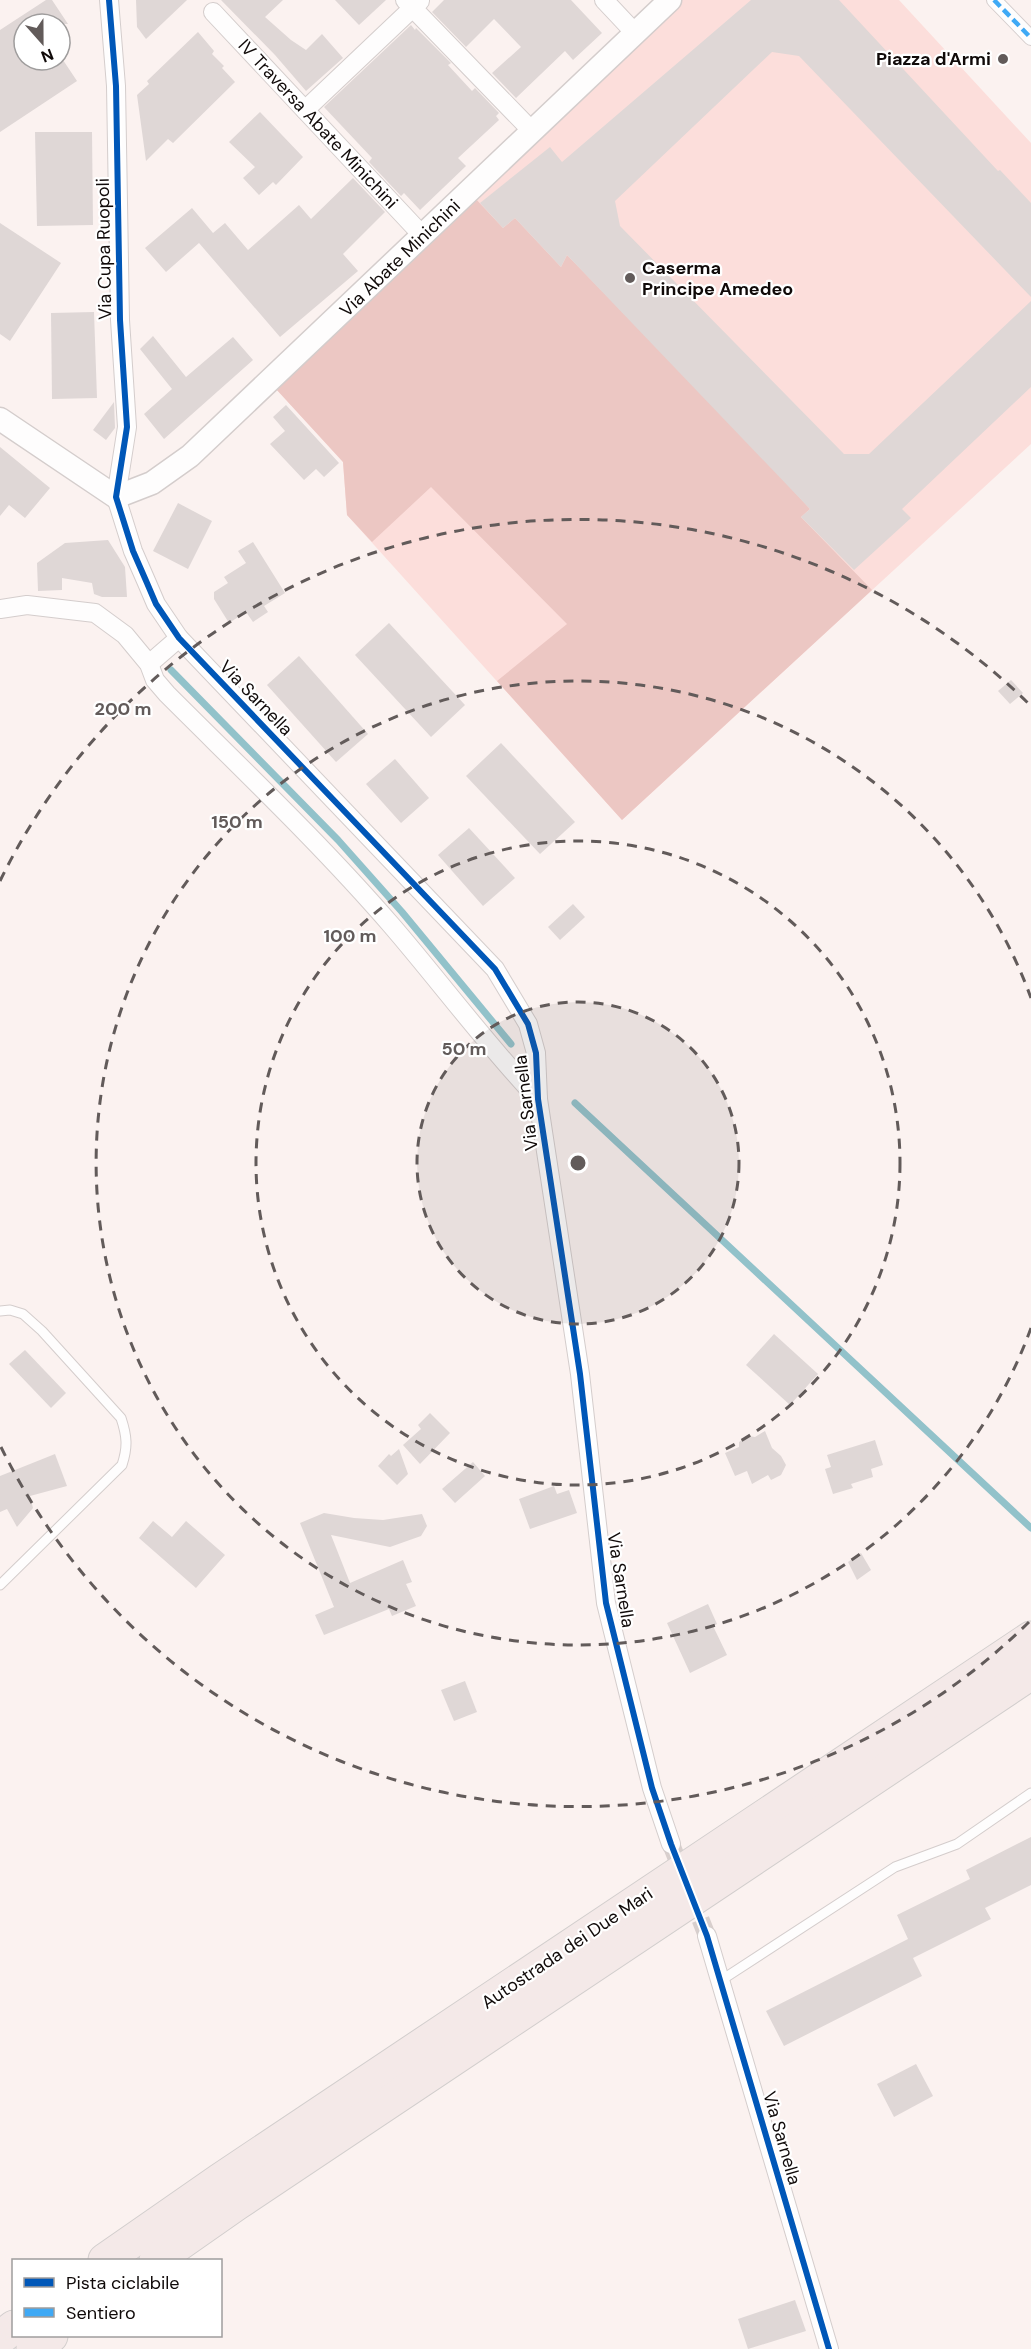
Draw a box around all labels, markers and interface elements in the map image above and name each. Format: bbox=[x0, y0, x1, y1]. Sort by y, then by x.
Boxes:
north arrow bbox=[12, 12, 72, 72]
street label: IV Traversa Abate Minichini bbox=[233, 34, 403, 214]
text: N bbox=[38, 44, 56, 67]
place label: Piazza d'Armi bbox=[876, 47, 991, 71]
marker: Piazza d'Armi bbox=[996, 52, 1010, 66]
street label: Via Cupa Ruopoli bbox=[91, 178, 117, 320]
street label: Via Abate Minichini bbox=[334, 194, 466, 322]
place label: Caserma Principe Amedeo bbox=[642, 256, 793, 301]
marker: Caserma Principe Amedeo bbox=[623, 271, 637, 285]
street label: Via Sarnella bbox=[214, 655, 298, 741]
text: 200 m bbox=[95, 697, 151, 721]
text: 150 m bbox=[211, 810, 263, 834]
text: 100 m bbox=[323, 924, 377, 948]
text: 50 m bbox=[441, 1037, 487, 1061]
street label: Via Sarnella bbox=[508, 1054, 544, 1152]
centre of rings bbox=[568, 1153, 588, 1173]
street label: Via Sarnella bbox=[602, 1531, 640, 1629]
street label: Autostrada dei Due Mari bbox=[477, 1882, 657, 2014]
street label: Via Sarnella bbox=[757, 2088, 807, 2188]
legend bbox=[12, 2259, 222, 2337]
text: Pista ciclabile bbox=[66, 2271, 180, 2295]
text: Sentiero bbox=[66, 2301, 136, 2325]

